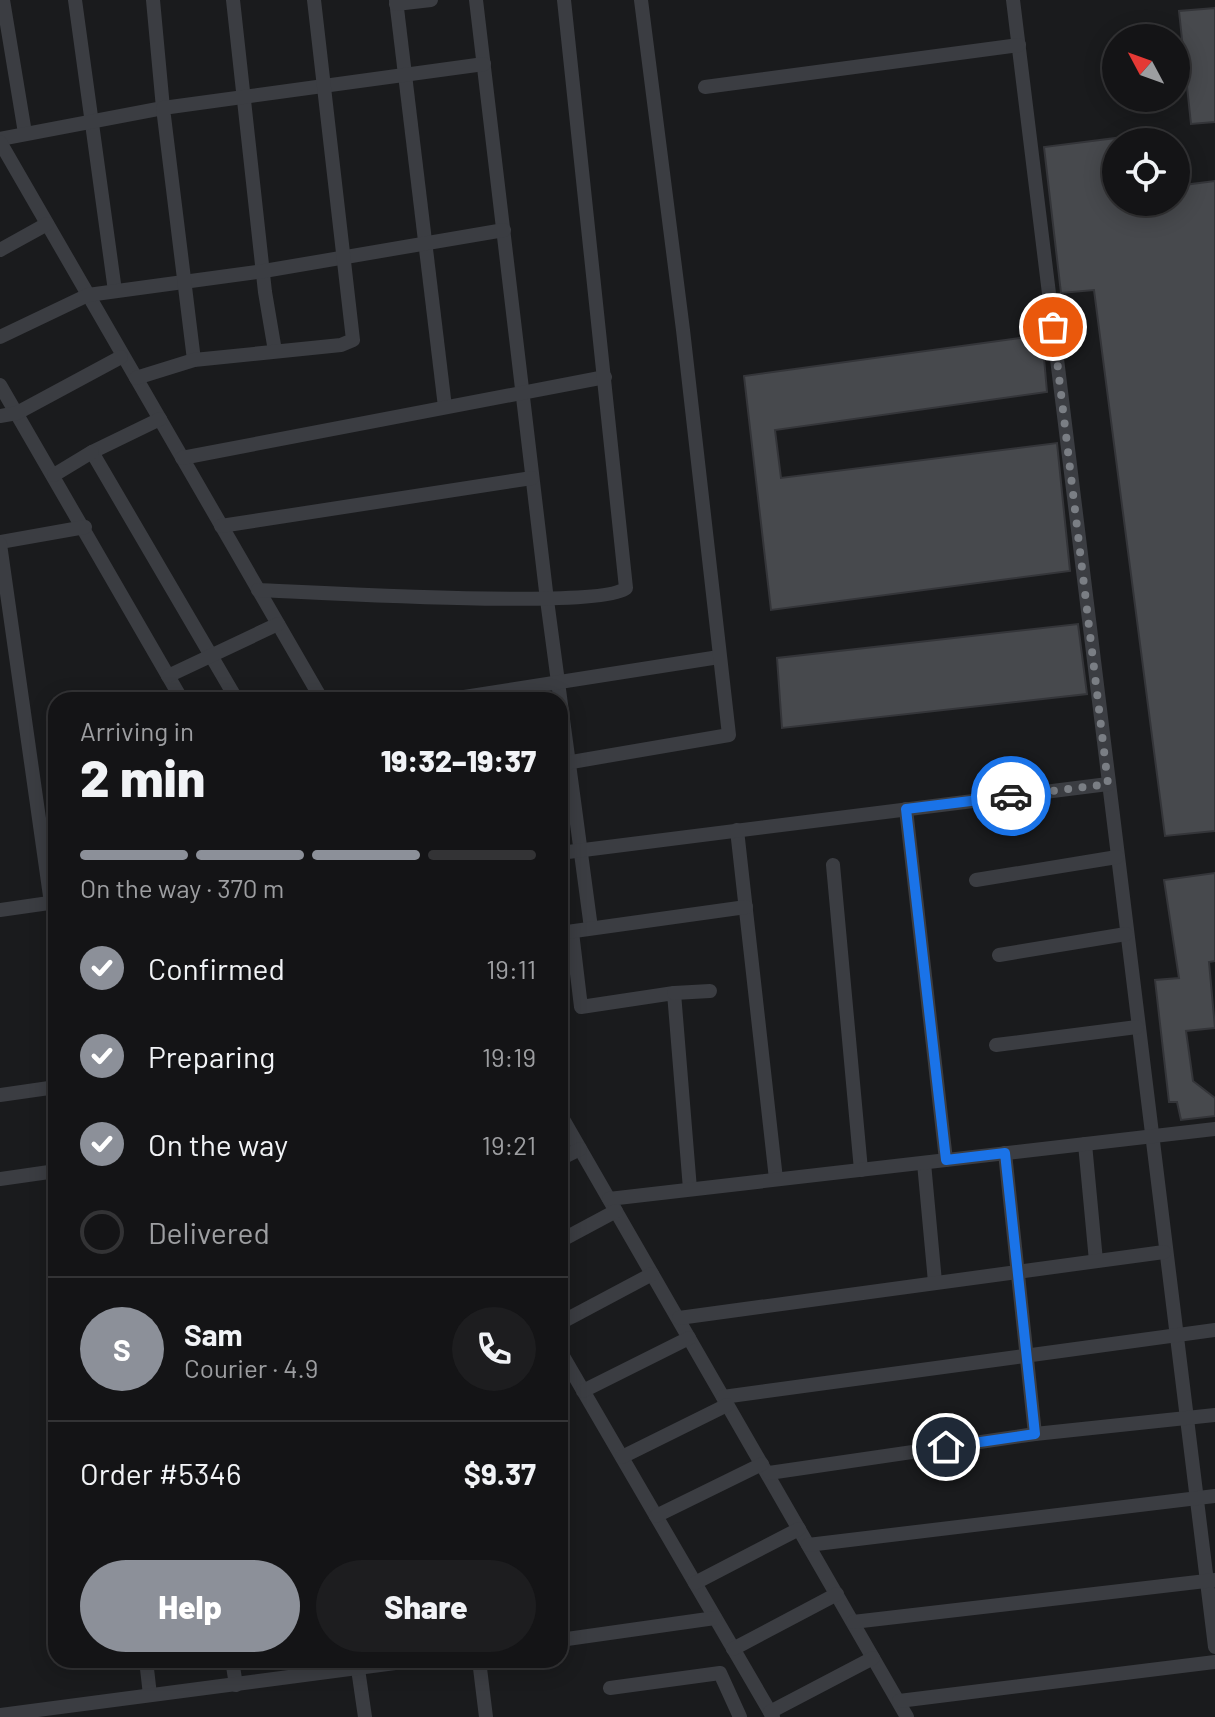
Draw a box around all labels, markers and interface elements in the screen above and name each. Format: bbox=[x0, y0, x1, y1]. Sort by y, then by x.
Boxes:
north arrow bbox=[1102, 24, 1190, 112]
map controls bbox=[1102, 24, 1190, 216]
button: locate bbox=[1102, 128, 1190, 216]
pin bbox=[1019, 293, 1087, 361]
icon: bag bbox=[1031, 305, 1075, 349]
text: Arriving in bbox=[80, 715, 194, 746]
text: 19:32–19:37 bbox=[381, 742, 536, 778]
text: 2 min bbox=[80, 745, 205, 807]
courier bbox=[971, 756, 1051, 836]
icon: car bbox=[989, 774, 1033, 818]
text: On the way · 370 m bbox=[80, 872, 284, 903]
icon: check bbox=[80, 946, 124, 990]
text: Confirmed bbox=[148, 950, 285, 986]
text: 19:11 bbox=[486, 953, 536, 984]
icon: check bbox=[80, 1034, 124, 1078]
text: Preparing bbox=[148, 1038, 275, 1074]
text: 19:19 bbox=[482, 1041, 536, 1072]
icon: check bbox=[80, 1122, 124, 1166]
text: On the way bbox=[148, 1126, 288, 1162]
text: 19:21 bbox=[482, 1129, 536, 1160]
text: Delivered bbox=[148, 1214, 270, 1250]
button: phone bbox=[452, 1307, 536, 1391]
text: Sam bbox=[184, 1316, 243, 1352]
text: S bbox=[113, 1331, 131, 1367]
text: Courier · 4.9 bbox=[184, 1352, 318, 1383]
pin bbox=[912, 1413, 980, 1481]
icon: home bbox=[924, 1425, 968, 1469]
text: Order #5346 bbox=[80, 1455, 241, 1491]
text: $9.37 bbox=[464, 1455, 536, 1491]
button: Help bbox=[80, 1560, 300, 1652]
button: Share bbox=[316, 1560, 536, 1652]

